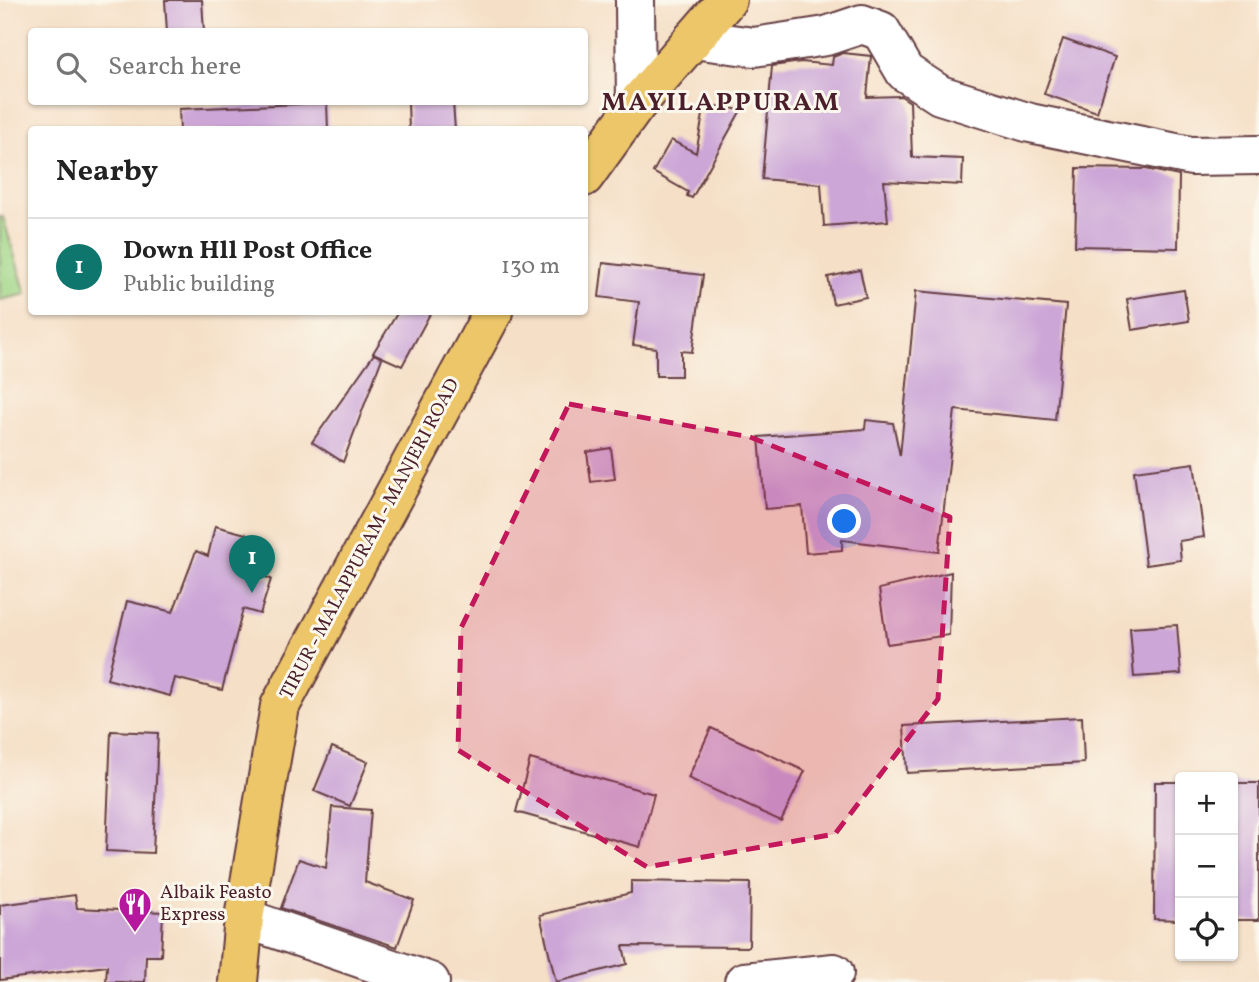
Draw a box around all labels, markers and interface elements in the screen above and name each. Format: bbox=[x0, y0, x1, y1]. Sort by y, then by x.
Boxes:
search box bbox=[28, 28, 588, 105]
icon: search bbox=[52, 48, 90, 86]
text: Search here bbox=[108, 49, 241, 85]
district label: MAYILAPPURAM bbox=[601, 85, 841, 121]
text: Nearby bbox=[56, 151, 158, 193]
text: Down Hll Post Office bbox=[123, 233, 372, 269]
text: 1 bbox=[74, 251, 84, 283]
text: 130 m bbox=[501, 251, 560, 283]
text: Public building bbox=[123, 269, 275, 301]
street label: TIRUR - MALAPPURAM - MANJERI ROAD bbox=[274, 374, 466, 704]
your location bbox=[827, 504, 861, 538]
pin: 1 bbox=[229, 535, 275, 593]
map controls bbox=[1175, 772, 1238, 961]
button: + bbox=[1175, 772, 1238, 835]
button: − bbox=[1175, 835, 1238, 898]
place label: Albaik Feasto Express bbox=[160, 880, 272, 928]
restaurant icon: Albaik Feasto Express bbox=[116, 885, 154, 934]
button: locate bbox=[1175, 898, 1238, 961]

